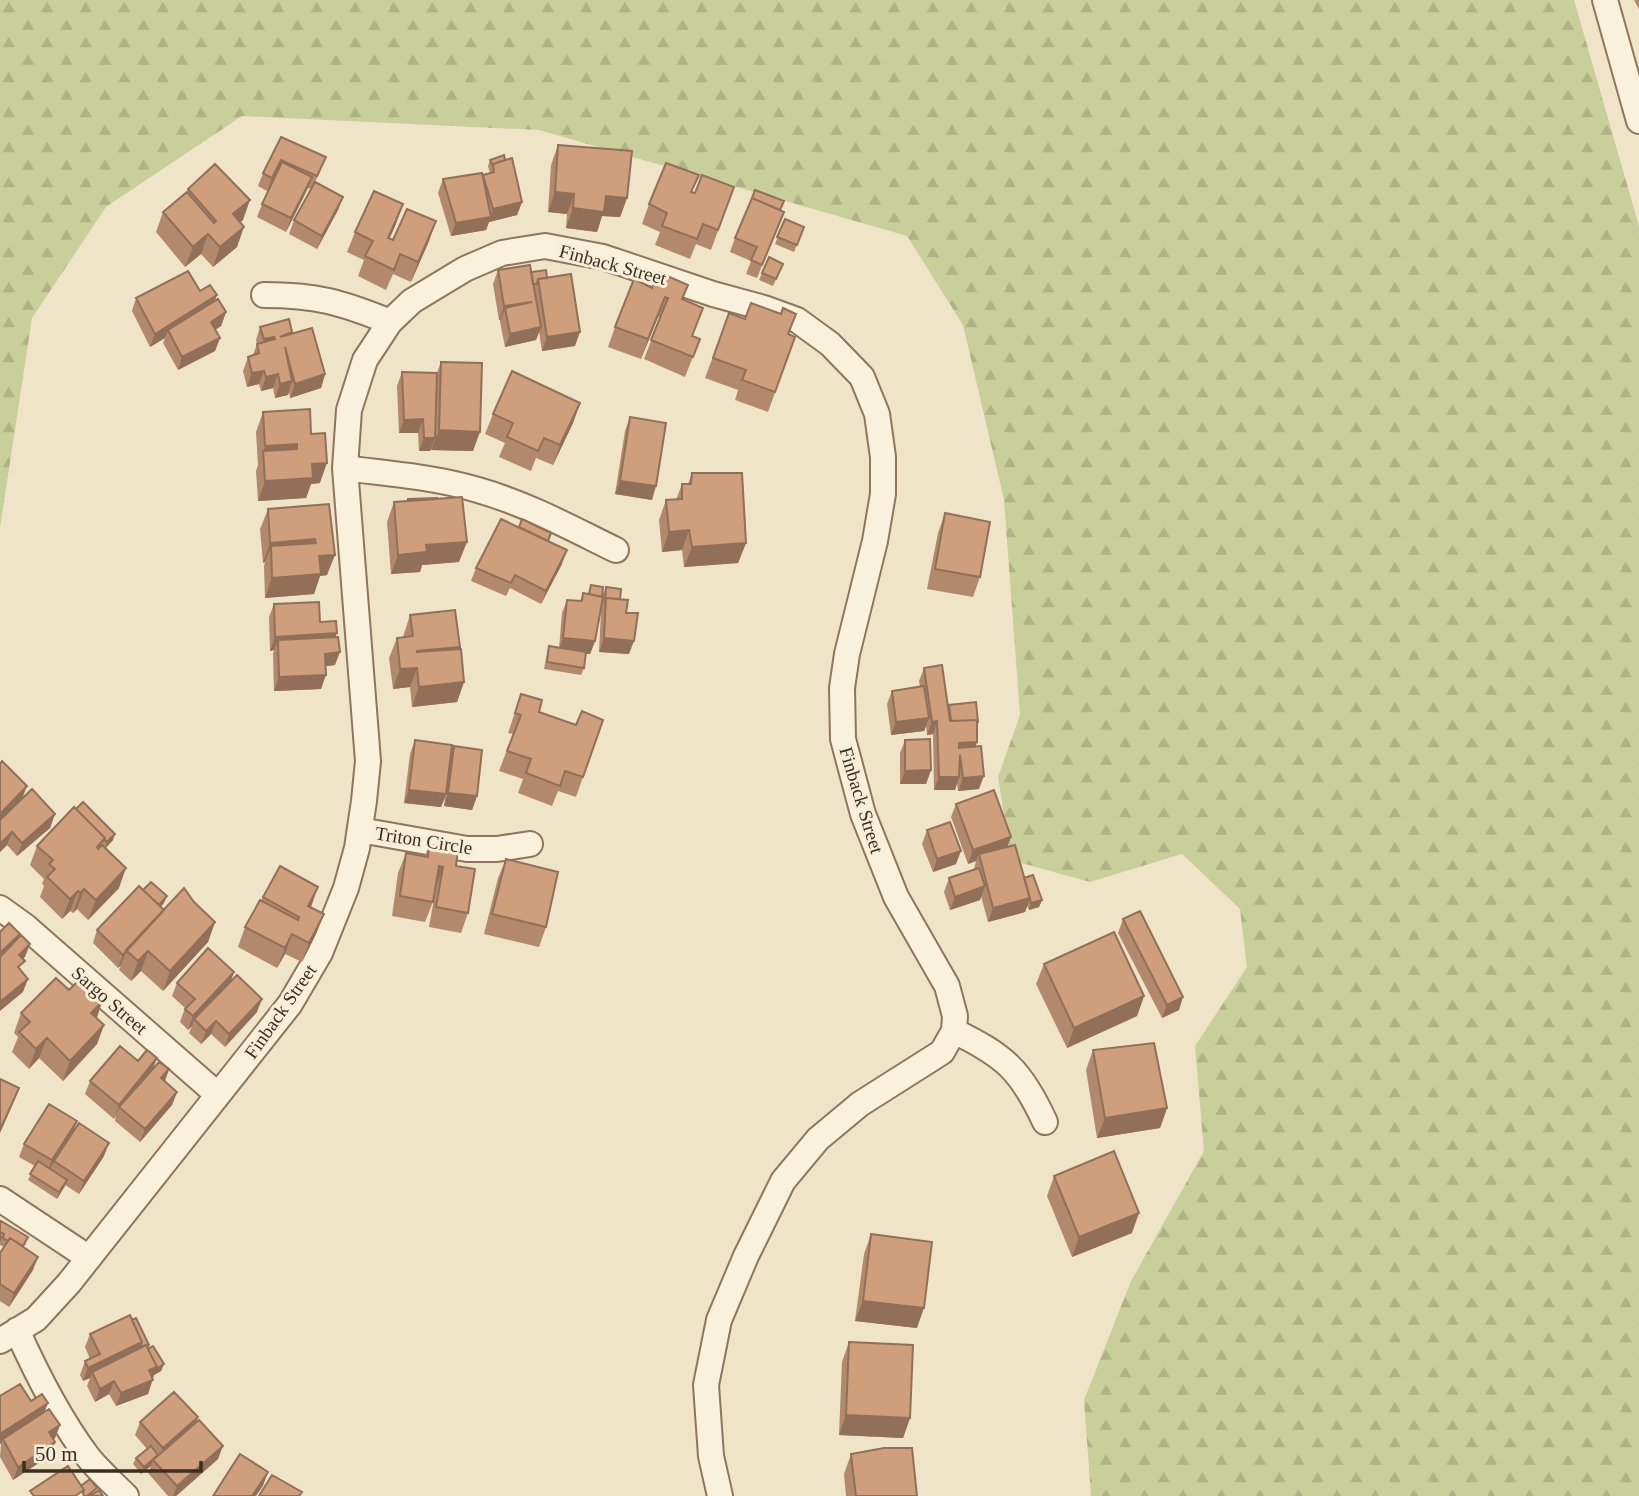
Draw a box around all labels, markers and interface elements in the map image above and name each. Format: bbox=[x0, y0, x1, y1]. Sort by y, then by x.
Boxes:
street label: Finback Street bbox=[557, 240, 670, 289]
street label: Finback Street bbox=[835, 744, 888, 857]
street label: Triton Circle bbox=[374, 822, 474, 859]
street label: Finback Street bbox=[240, 960, 321, 1062]
street label: Sargo Street bbox=[68, 962, 152, 1039]
scale bar bbox=[24, 1430, 201, 1474]
text: 50 m bbox=[35, 1442, 78, 1466]

